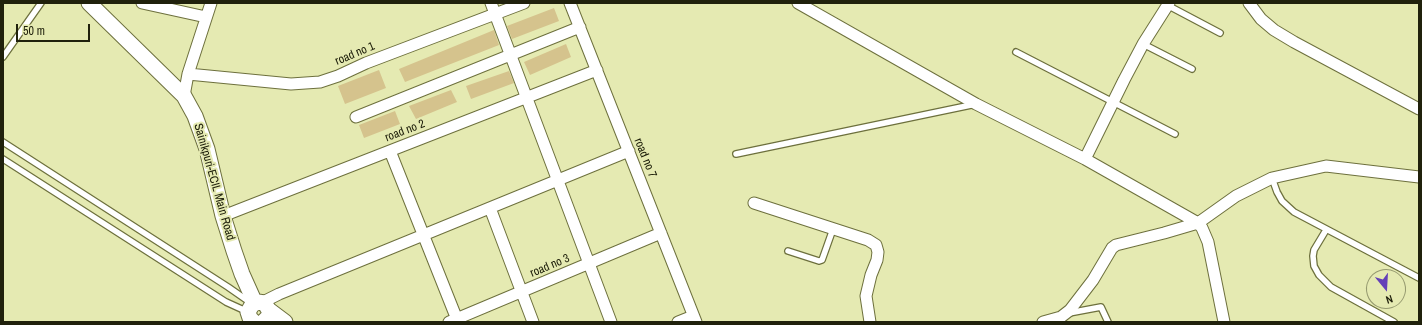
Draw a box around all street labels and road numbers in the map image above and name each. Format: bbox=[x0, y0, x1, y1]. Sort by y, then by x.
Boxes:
street label: road no 1 bbox=[333, 39, 377, 69]
street label: road no 2 bbox=[383, 117, 427, 145]
street label: Sainikpuri-ECIL Main Road bbox=[190, 122, 238, 242]
street label: road no 7 bbox=[631, 136, 659, 180]
street label: road no 3 bbox=[528, 251, 572, 281]

